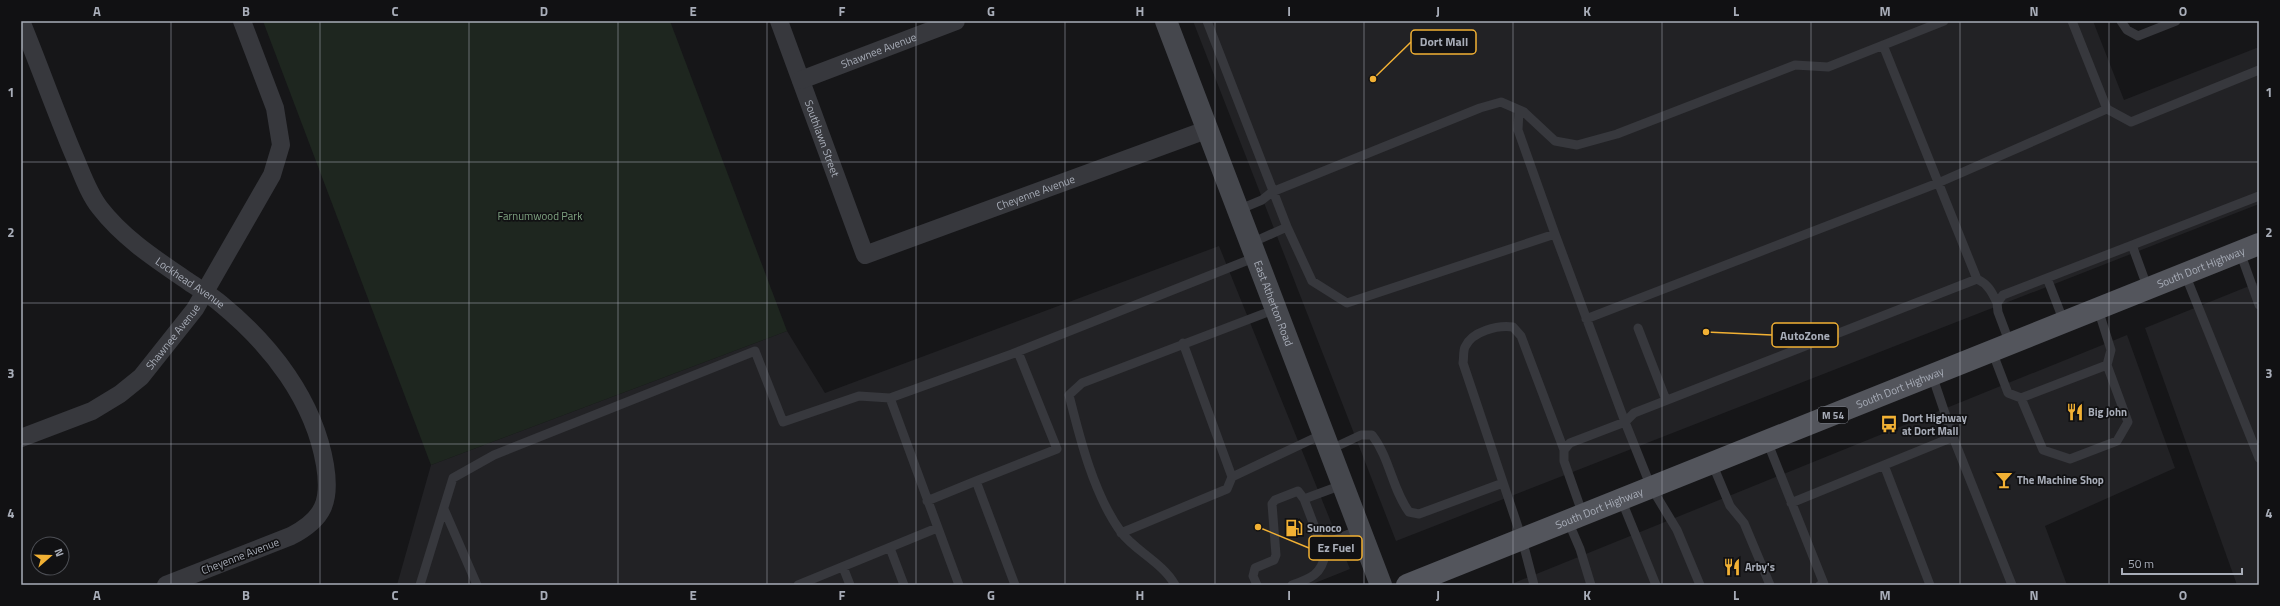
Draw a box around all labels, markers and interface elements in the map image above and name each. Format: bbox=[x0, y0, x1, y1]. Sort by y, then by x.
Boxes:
text: A bbox=[93, 1, 101, 21]
text: B bbox=[242, 1, 250, 21]
text: C bbox=[391, 1, 399, 21]
text: D bbox=[540, 1, 548, 21]
text: E bbox=[689, 1, 697, 21]
text: F bbox=[839, 1, 846, 21]
text: G bbox=[987, 1, 995, 21]
text: H bbox=[1136, 1, 1144, 21]
text: I bbox=[1287, 1, 1291, 21]
text: J bbox=[1436, 1, 1440, 21]
text: K bbox=[1583, 1, 1591, 21]
text: L bbox=[1733, 1, 1739, 21]
text: M bbox=[1879, 1, 1891, 21]
text: N bbox=[2029, 1, 2039, 21]
text: O bbox=[2179, 1, 2187, 21]
street label: Shawnee Avenue bbox=[838, 29, 919, 72]
callout: Dort Mall bbox=[1411, 30, 1476, 54]
text: Dort Mall bbox=[1420, 32, 1468, 51]
text: 1 bbox=[7, 82, 15, 102]
text: 1 bbox=[2265, 82, 2273, 102]
street label: Southlawn Street bbox=[801, 98, 844, 179]
street label: Cheyenne Avenue bbox=[994, 171, 1077, 214]
park label: Farnumwood Park bbox=[498, 208, 583, 224]
text: 2 bbox=[7, 222, 15, 242]
text: 2 bbox=[2265, 222, 2273, 242]
street label: South Dort Highway bbox=[2154, 242, 2248, 292]
street label: Lockhead Avenue bbox=[152, 253, 229, 312]
street label: East Atherton Road bbox=[1250, 258, 1297, 348]
street label: Shawnee Avenue bbox=[142, 301, 204, 373]
callout: AutoZone bbox=[1772, 323, 1838, 347]
text: AutoZone bbox=[1780, 326, 1830, 345]
text: 3 bbox=[7, 363, 15, 383]
street label: South Dort Highway bbox=[1854, 363, 1947, 412]
text: 3 bbox=[2265, 363, 2273, 383]
restaurant icon: Big John bbox=[2065, 402, 2085, 422]
place label: Big John bbox=[2088, 404, 2127, 420]
road number: M 54 bbox=[1818, 407, 1848, 423]
place label: Dort Highway at Dort Mall bbox=[1902, 410, 1968, 439]
bus stop icon: Dort Highway at Dort Mall bbox=[1879, 414, 1899, 434]
bar icon: The Machine Shop bbox=[1994, 470, 2014, 490]
place label: The Machine Shop bbox=[2017, 472, 2104, 488]
street label: South Dort Highway bbox=[1553, 483, 1646, 533]
text: 4 bbox=[7, 503, 15, 523]
text: 4 bbox=[2265, 503, 2273, 523]
fuel station icon: Sunoco bbox=[1284, 518, 1304, 538]
place label: Sunoco bbox=[1307, 520, 1342, 536]
street label: Cheyenne Avenue bbox=[199, 534, 282, 578]
north arrow bbox=[30, 536, 70, 576]
callout: Ez Fuel bbox=[1309, 536, 1362, 560]
text: Ez Fuel bbox=[1318, 538, 1354, 557]
text: N bbox=[51, 546, 68, 559]
scale bar bbox=[2122, 550, 2242, 576]
text: 50 m bbox=[2128, 554, 2154, 573]
restaurant icon: Arby's bbox=[1722, 557, 1742, 577]
place label: Arby's bbox=[1745, 559, 1775, 575]
text: A bbox=[93, 585, 101, 605]
text: B bbox=[242, 585, 250, 605]
text: C bbox=[391, 585, 399, 605]
text: D bbox=[540, 585, 548, 605]
text: E bbox=[689, 585, 697, 605]
text: F bbox=[839, 585, 846, 605]
text: G bbox=[987, 585, 995, 605]
text: H bbox=[1136, 585, 1144, 605]
text: I bbox=[1287, 585, 1291, 605]
text: J bbox=[1436, 585, 1440, 605]
text: K bbox=[1583, 585, 1591, 605]
text: L bbox=[1733, 585, 1739, 605]
text: M bbox=[1879, 585, 1891, 605]
text: N bbox=[2029, 585, 2039, 605]
text: O bbox=[2179, 585, 2187, 605]

